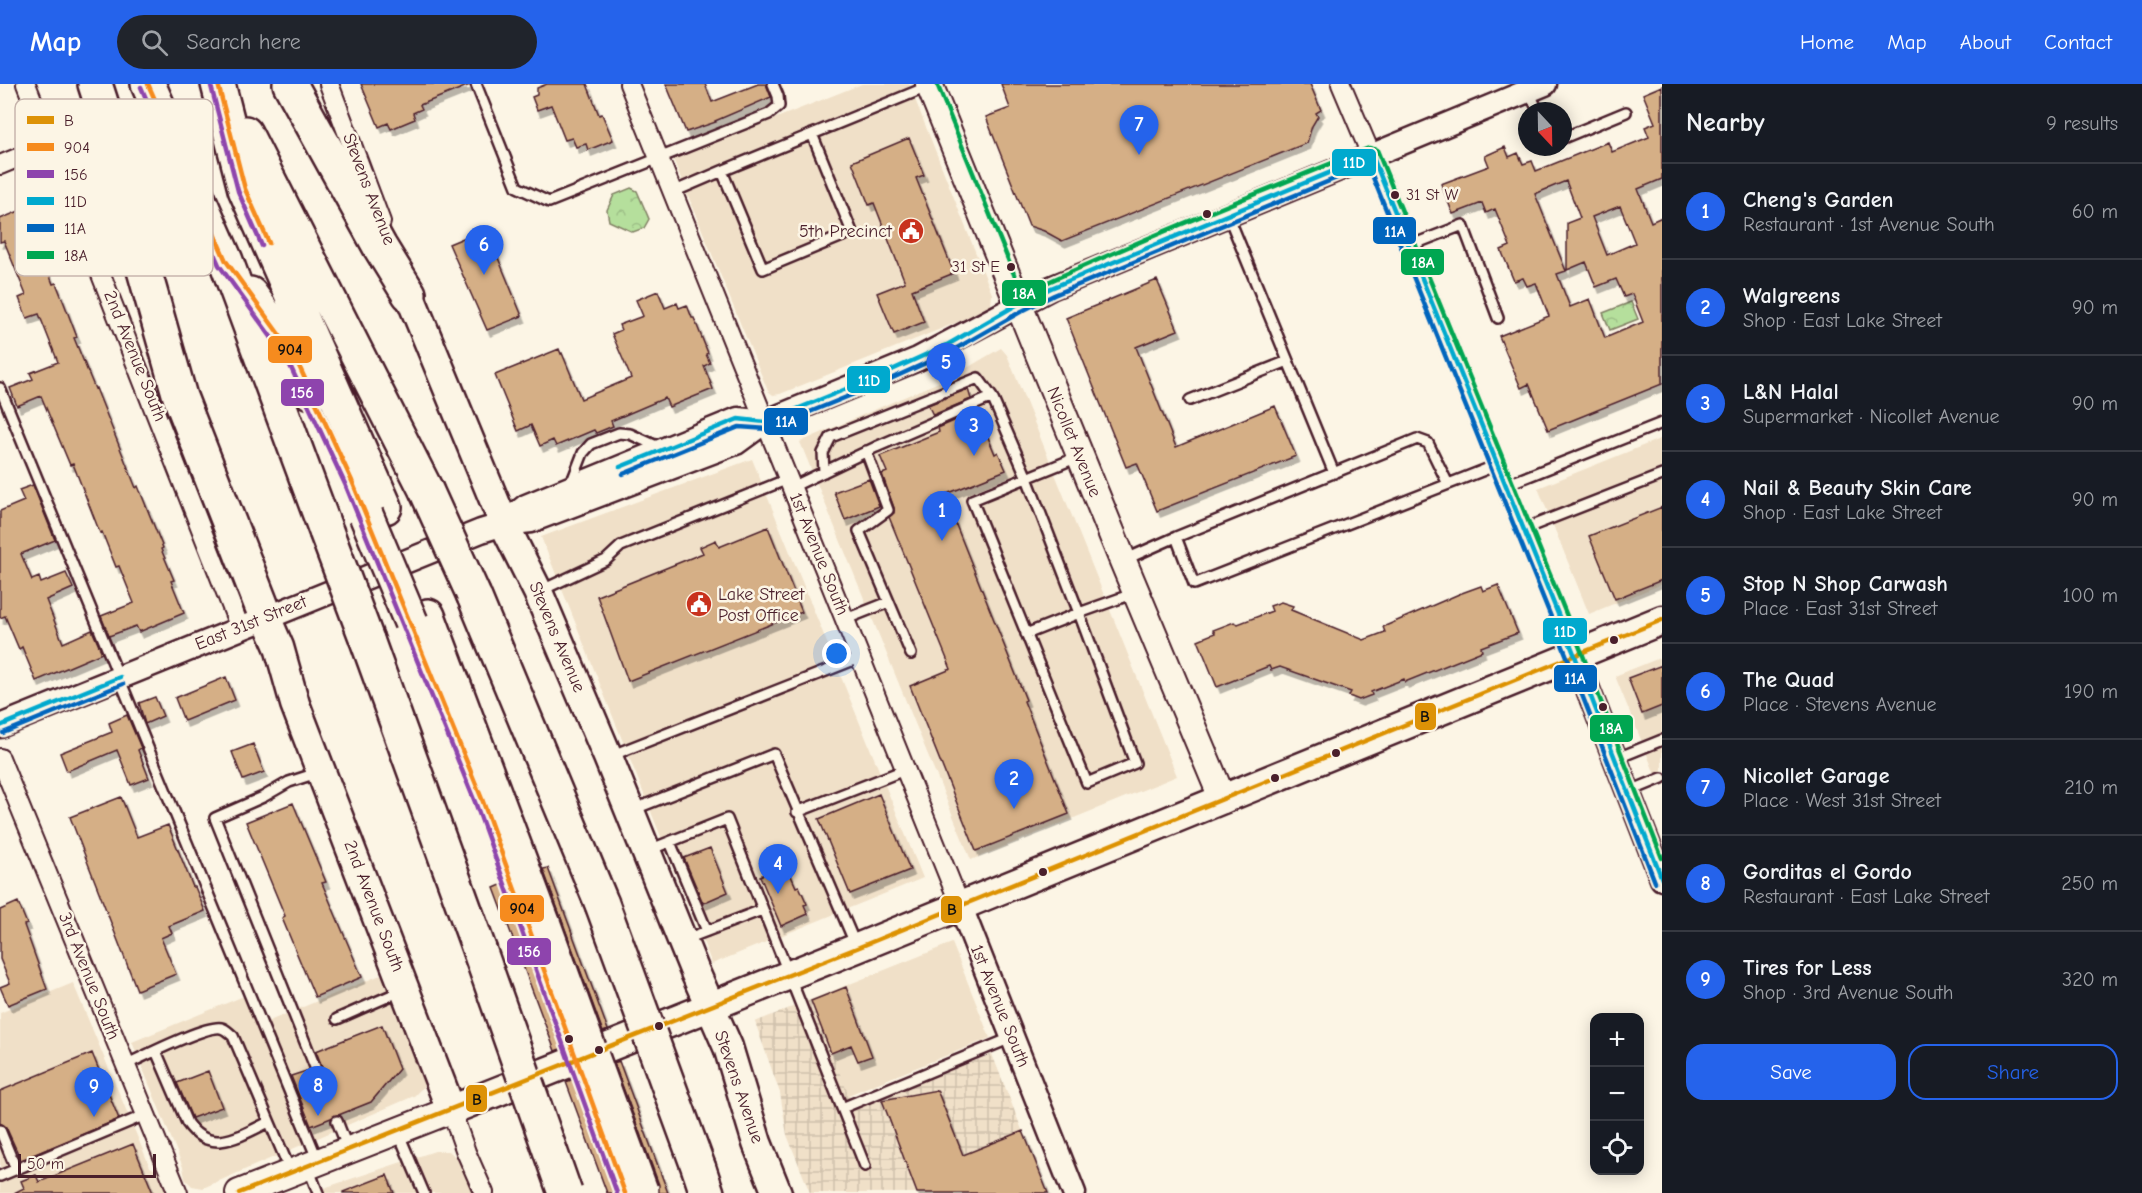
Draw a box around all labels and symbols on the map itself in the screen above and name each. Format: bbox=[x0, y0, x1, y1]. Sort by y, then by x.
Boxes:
legend bbox=[15, 99, 213, 276]
north arrow bbox=[1518, 102, 1572, 156]
pin: 7 bbox=[1120, 106, 1158, 155]
text: B bbox=[64, 112, 74, 130]
street label: Stevens Avenue bbox=[338, 130, 400, 248]
text: 904 bbox=[64, 139, 90, 157]
line badge: 11D bbox=[1331, 148, 1377, 177]
text: 11D bbox=[1343, 154, 1365, 172]
text: 156 bbox=[64, 166, 88, 184]
place label: 31 St W bbox=[1406, 186, 1459, 204]
marker: 31 St W bbox=[1389, 189, 1401, 201]
text: 11D bbox=[64, 193, 87, 211]
unlabelled marker bbox=[1201, 208, 1213, 220]
public building icon: 5th Precinct bbox=[896, 216, 926, 246]
line badge: 11A bbox=[1372, 216, 1417, 245]
text: 11A bbox=[64, 220, 86, 238]
place label: 5th Precinct bbox=[799, 221, 893, 242]
text: 11A bbox=[1384, 223, 1406, 241]
pin: 6 bbox=[464, 226, 504, 275]
text: 18A bbox=[64, 247, 88, 265]
line badge: 18A bbox=[1400, 248, 1445, 276]
text: 18A bbox=[1411, 254, 1435, 272]
place label: 31 St E bbox=[952, 258, 1000, 276]
marker: 31 St E bbox=[1005, 261, 1017, 273]
line badge: 18A bbox=[1001, 279, 1047, 307]
text: 18A bbox=[1012, 285, 1036, 303]
street label: 2nd Avenue South bbox=[99, 288, 171, 424]
line badge: 904 bbox=[267, 335, 313, 364]
text: 904 bbox=[277, 341, 303, 359]
pin: 5 bbox=[926, 344, 966, 393]
line badge: 11D bbox=[846, 365, 891, 394]
text: 11D bbox=[858, 372, 880, 390]
line badge: 156 bbox=[280, 378, 325, 407]
text: 156 bbox=[290, 384, 314, 402]
street label: Nicollet Avenue bbox=[1042, 384, 1106, 500]
pin: 3 bbox=[954, 406, 994, 456]
line badge: 11A bbox=[763, 407, 809, 436]
text: 11A bbox=[775, 413, 797, 431]
street label: 1st Avenue South bbox=[785, 490, 853, 618]
pin: 1 bbox=[922, 492, 962, 541]
street label: Stevens Avenue bbox=[524, 579, 590, 695]
place label: Lake Street Post Office bbox=[718, 584, 805, 626]
public building icon: Lake Street Post Office bbox=[684, 589, 714, 619]
street label: East 31st Street bbox=[192, 591, 311, 655]
line badge: 11D bbox=[1542, 617, 1588, 645]
text: 11D bbox=[1554, 623, 1576, 641]
unlabelled marker bbox=[1608, 634, 1620, 646]
your location bbox=[822, 639, 851, 668]
line badge: 11A bbox=[1553, 664, 1598, 693]
text: 11A bbox=[1564, 670, 1586, 688]
unlabelled marker bbox=[1597, 701, 1609, 713]
line badge: B bbox=[1414, 702, 1437, 731]
text: B bbox=[1420, 708, 1430, 726]
line badge: 18A bbox=[1589, 714, 1634, 743]
text: 18A bbox=[1599, 720, 1623, 738]
unlabelled marker bbox=[1330, 747, 1342, 759]
pin: 2 bbox=[994, 760, 1034, 809]
unlabelled marker bbox=[1269, 772, 1281, 784]
street label: 2nd Avenue South bbox=[339, 837, 409, 975]
pin: 4 bbox=[758, 844, 798, 894]
unlabelled marker bbox=[1037, 866, 1049, 878]
line badge: 904 bbox=[499, 894, 545, 923]
line badge: B bbox=[940, 895, 963, 924]
text: 904 bbox=[509, 900, 535, 918]
text: B bbox=[947, 901, 957, 919]
street label: 3rd Avenue South bbox=[54, 909, 124, 1043]
line badge: 156 bbox=[506, 937, 552, 966]
street label: 1st Avenue South bbox=[966, 942, 1034, 1070]
text: 156 bbox=[517, 943, 541, 961]
unlabelled marker bbox=[653, 1020, 665, 1032]
street label: Stevens Avenue bbox=[710, 1028, 768, 1146]
unlabelled marker bbox=[563, 1033, 575, 1045]
unlabelled marker bbox=[593, 1044, 605, 1056]
pin: 8 bbox=[298, 1066, 338, 1116]
pin: 9 bbox=[74, 1068, 113, 1117]
line badge: B bbox=[465, 1084, 488, 1113]
text: B bbox=[472, 1091, 482, 1109]
scale bar bbox=[18, 1151, 156, 1178]

